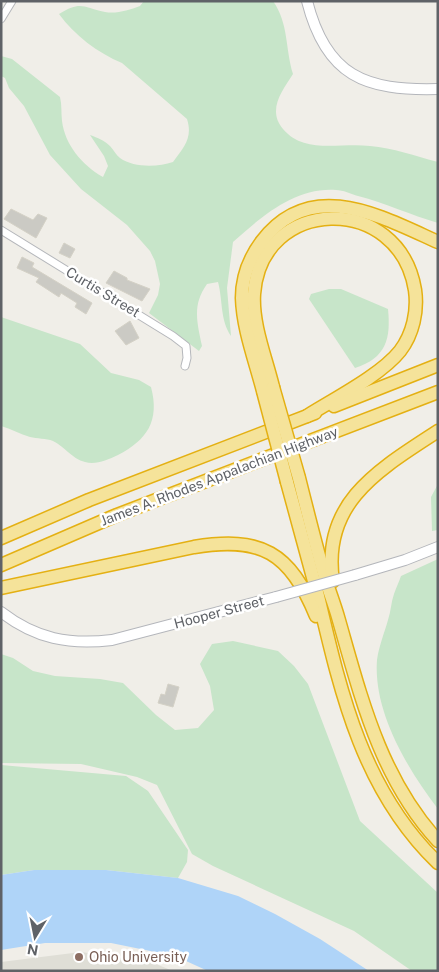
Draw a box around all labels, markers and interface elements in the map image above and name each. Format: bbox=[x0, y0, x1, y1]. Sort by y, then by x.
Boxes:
street label: Curtis Street bbox=[63, 264, 143, 320]
street label: James A. Rhodes Appalachian Highway bbox=[98, 423, 340, 529]
street label: Hooper Street bbox=[172, 592, 266, 632]
north arrow bbox=[10, 912, 60, 962]
text: N bbox=[26, 941, 40, 959]
place label: Ohio University bbox=[89, 949, 188, 965]
marker: Ohio University bbox=[73, 951, 85, 963]

